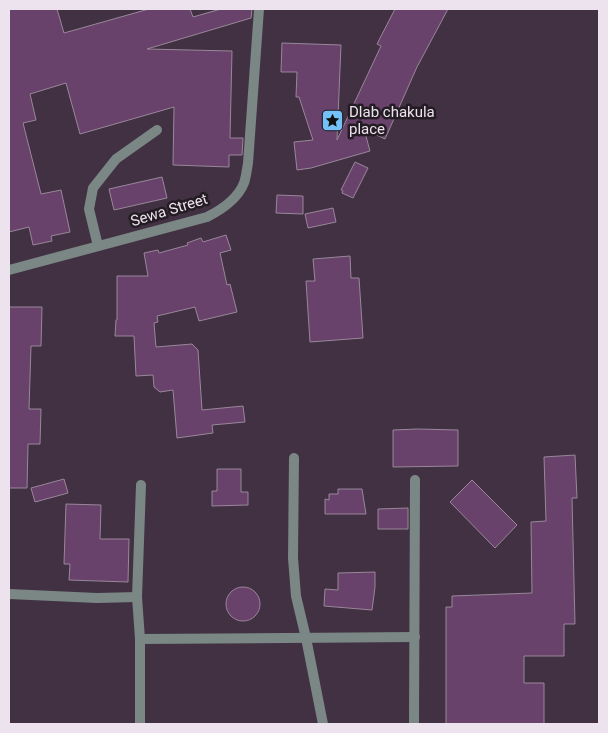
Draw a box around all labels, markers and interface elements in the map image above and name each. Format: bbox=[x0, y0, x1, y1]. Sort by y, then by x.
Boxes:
place label: Dlab chakula place bbox=[349, 103, 435, 138]
place icon: Dlab chakula place bbox=[321, 109, 345, 133]
street label: Sewa Street bbox=[128, 190, 210, 230]

